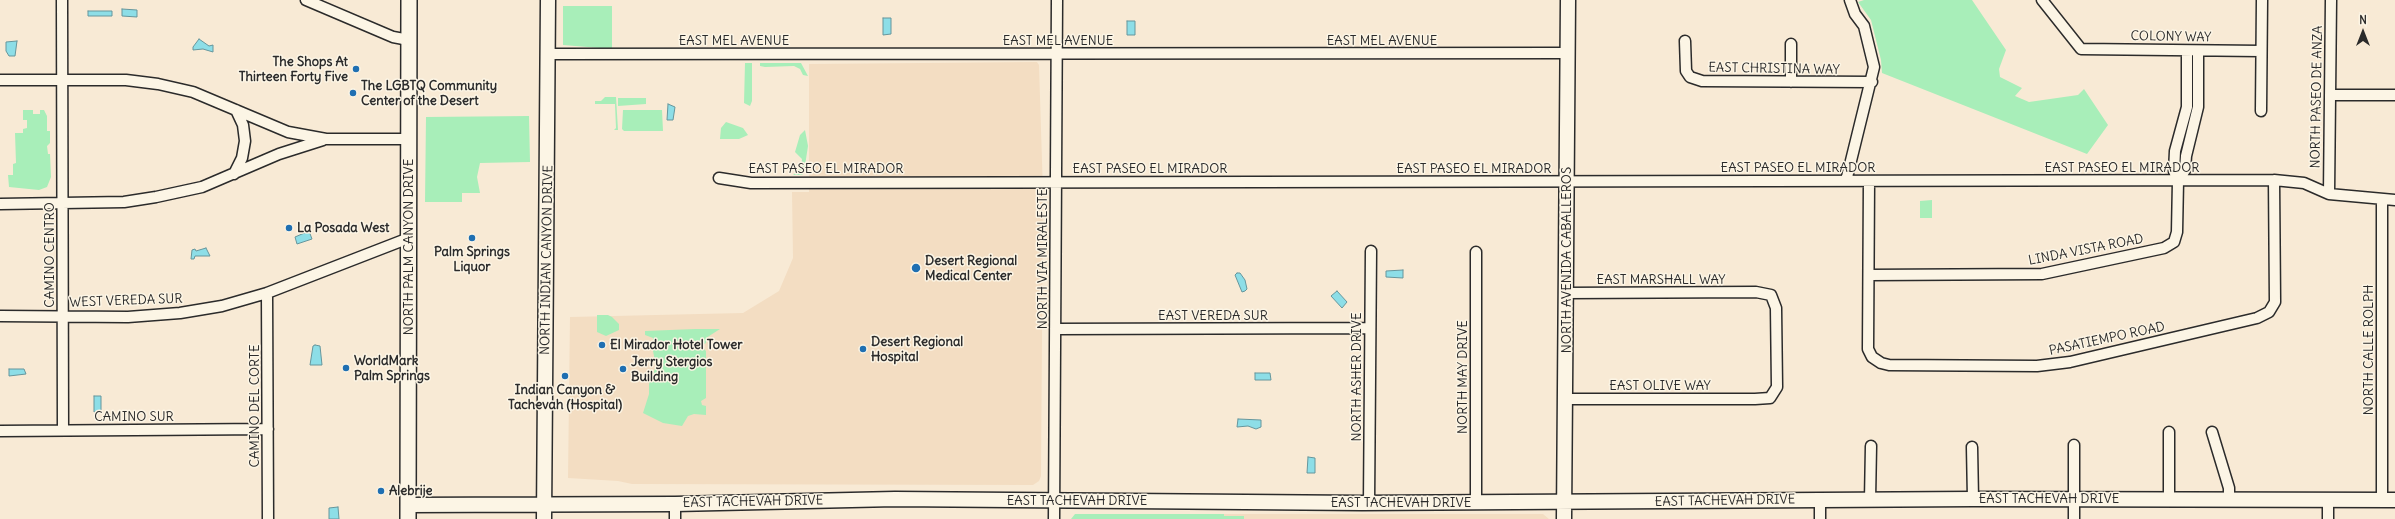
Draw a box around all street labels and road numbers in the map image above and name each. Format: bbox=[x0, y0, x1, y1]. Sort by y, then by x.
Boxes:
street label: NORTH PASEO DE ANZA bbox=[2308, 25, 2326, 169]
street label: COLONY WAY bbox=[2130, 28, 2212, 46]
street label: EAST MEL AVENUE bbox=[679, 33, 789, 49]
street label: EAST MEL AVENUE bbox=[1003, 33, 1113, 49]
street label: EAST MEL AVENUE bbox=[1327, 33, 1437, 49]
street label: EAST CHRISTINA WAY bbox=[1708, 60, 1840, 78]
street label: NORTH PALM CANYON DRIVE bbox=[401, 159, 417, 335]
street label: EAST PASEO EL MIRADOR bbox=[1721, 160, 1875, 176]
street label: EAST PASEO EL MIRADOR bbox=[2045, 160, 2199, 176]
street label: EAST PASEO EL MIRADOR bbox=[749, 161, 903, 177]
street label: EAST PASEO EL MIRADOR bbox=[1073, 161, 1227, 177]
street label: EAST PASEO EL MIRADOR bbox=[1397, 161, 1551, 177]
street label: NORTH INDIAN CANYON DRIVE bbox=[538, 165, 556, 355]
street label: NORTH AVENIDA CABALLEROS bbox=[1559, 167, 1575, 353]
street label: NORTH VIA MIRALESTE bbox=[1035, 189, 1051, 329]
street label: CAMINO CENTRO bbox=[42, 202, 58, 308]
street label: LINDA VISTA ROAD bbox=[2027, 231, 2145, 269]
street label: EAST MARSHALL WAY bbox=[1597, 272, 1725, 288]
street label: NORTH CALLE ROLPH bbox=[2361, 285, 2377, 415]
street label: WEST VEREDA SUR bbox=[69, 291, 183, 311]
street label: EAST VEREDA SUR bbox=[1158, 308, 1268, 324]
street label: NORTH ASHER DRIVE bbox=[1349, 312, 1365, 442]
street label: PASATIEMPO ROAD bbox=[2048, 319, 2166, 359]
street label: NORTH MAY DRIVE bbox=[1455, 320, 1471, 434]
street label: CAMINO DEL CORTE bbox=[247, 344, 263, 468]
street label: EAST OLIVE WAY bbox=[1609, 378, 1711, 394]
street label: CAMINO SUR bbox=[94, 409, 174, 425]
street label: EAST TACHEVAH DRIVE bbox=[1979, 491, 2119, 507]
street label: EAST TACHEVAH DRIVE bbox=[1655, 492, 1795, 510]
street label: EAST TACHEVAH DRIVE bbox=[683, 493, 823, 511]
street label: EAST TACHEVAH DRIVE bbox=[1007, 493, 1147, 509]
street label: EAST TACHEVAH DRIVE bbox=[1331, 495, 1471, 511]

